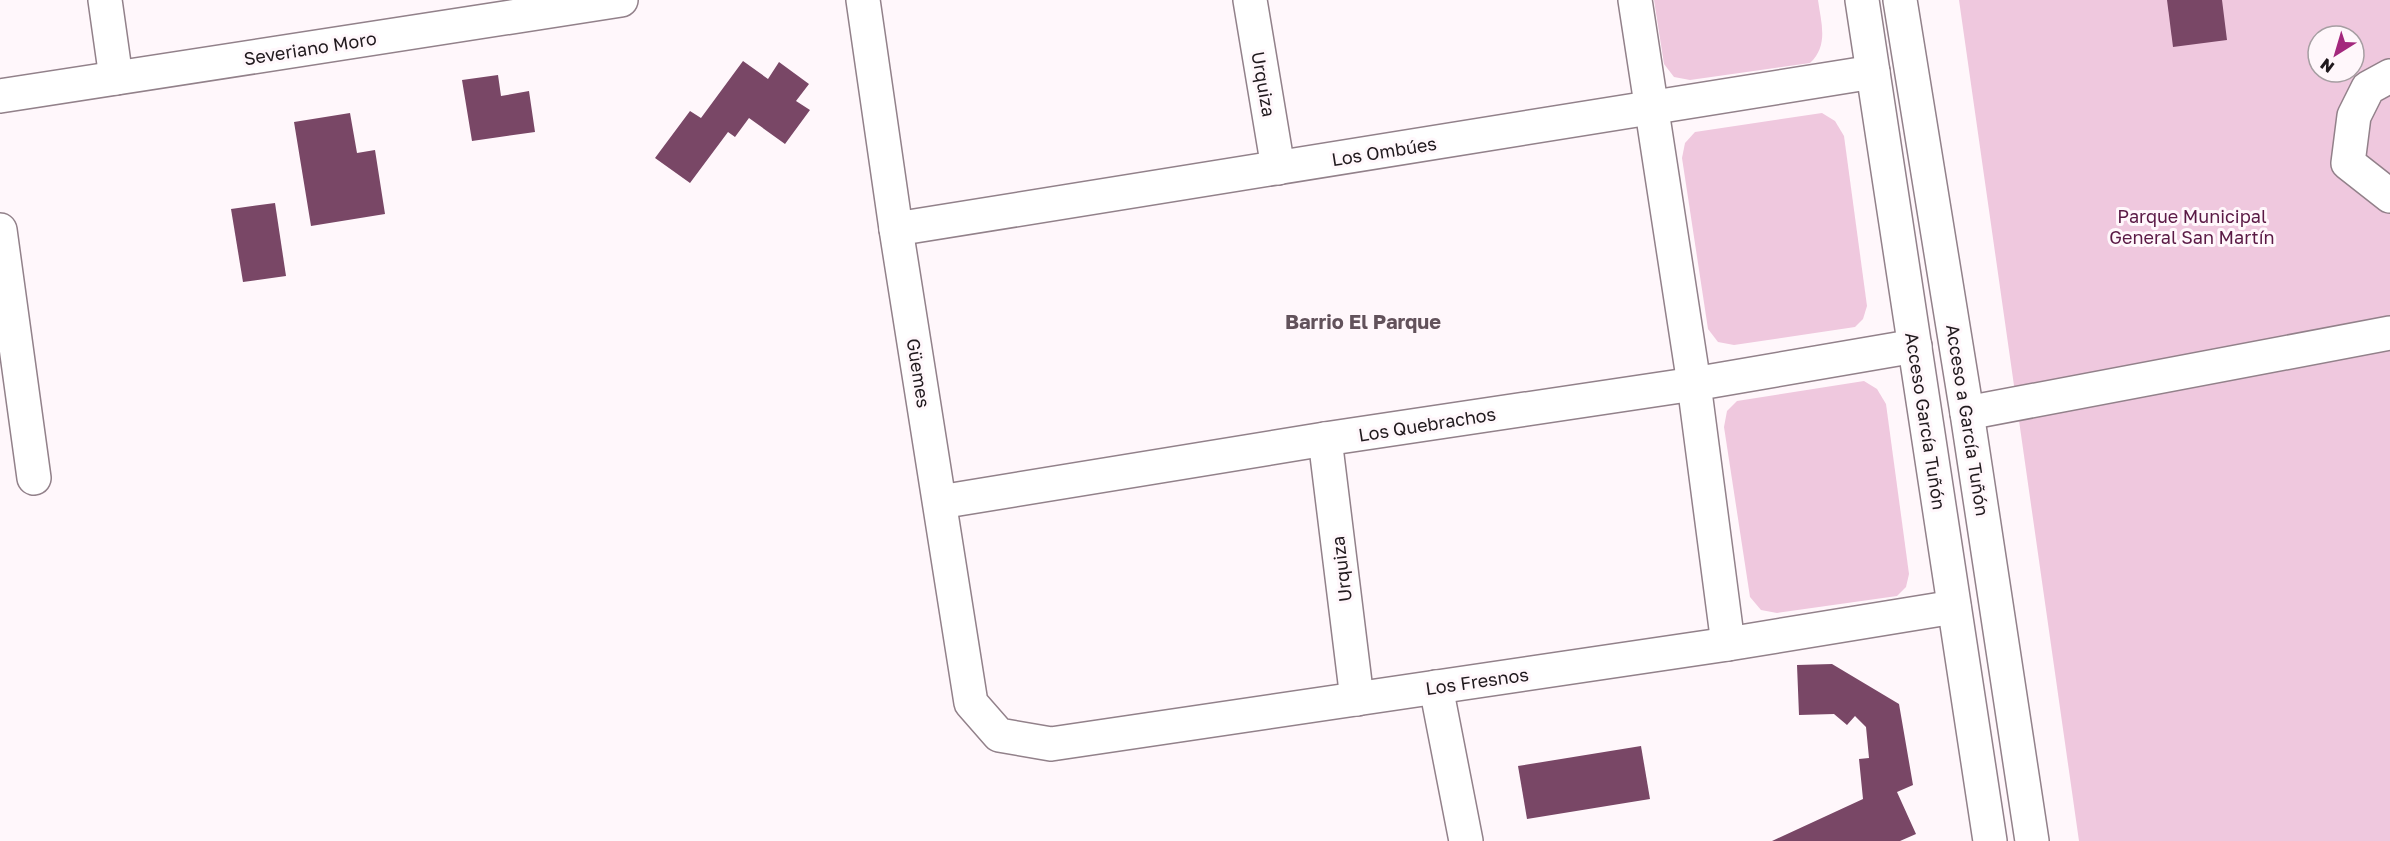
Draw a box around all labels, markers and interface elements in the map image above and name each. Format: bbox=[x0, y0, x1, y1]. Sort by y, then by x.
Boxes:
north arrow bbox=[2306, 24, 2366, 84]
street label: Severiano Moro bbox=[242, 27, 378, 69]
street label: Urquiza bbox=[1247, 50, 1281, 118]
text: N bbox=[2316, 54, 2338, 78]
street label: Los Ombúes bbox=[1330, 132, 1438, 170]
park label: Parque Municipal General San Martín bbox=[2109, 205, 2275, 248]
district label: Barrio El Parque bbox=[1285, 309, 1441, 333]
street label: Acceso a García Tuñón bbox=[1942, 323, 1994, 517]
street label: Acceso García Tuñón bbox=[1901, 331, 1951, 511]
street label: Güemes bbox=[903, 337, 935, 409]
street label: Los Quebrachos bbox=[1357, 402, 1497, 446]
street label: Urquiza bbox=[1326, 535, 1356, 603]
street label: Los Fresnos bbox=[1424, 663, 1530, 699]

